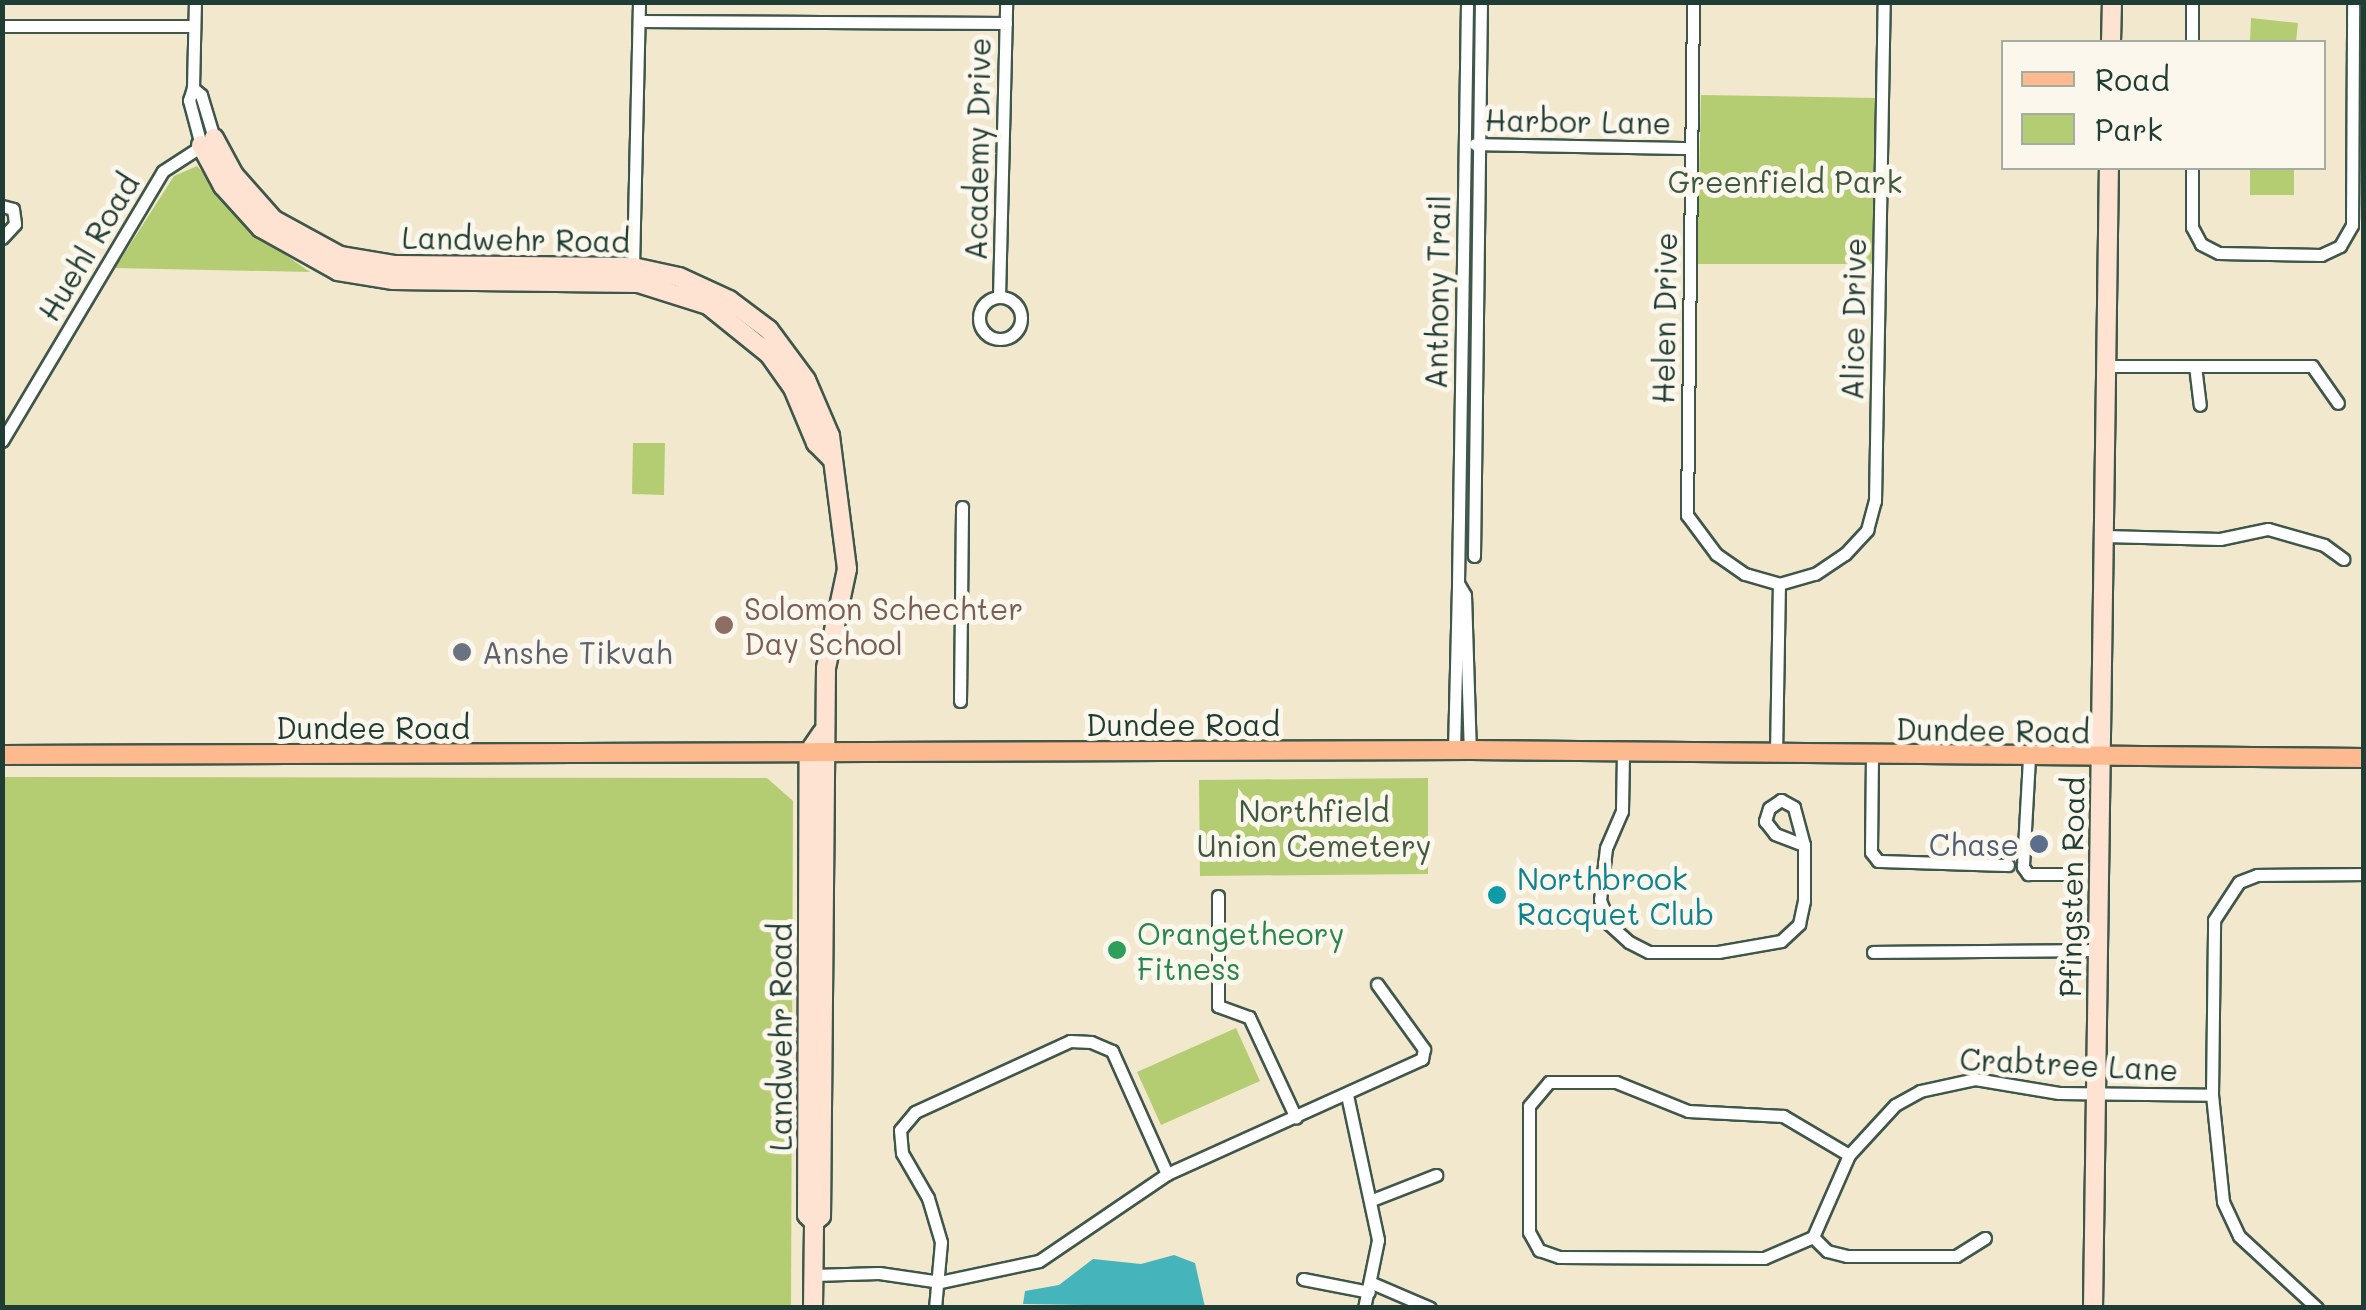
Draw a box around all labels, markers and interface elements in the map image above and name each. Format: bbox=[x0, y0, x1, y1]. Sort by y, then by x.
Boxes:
street label: Academy Drive bbox=[957, 37, 997, 261]
legend bbox=[2001, 40, 2326, 170]
text: Road bbox=[2095, 59, 2170, 99]
street label: Harbor Lane bbox=[1485, 101, 1671, 141]
text: Park bbox=[2095, 109, 2163, 149]
park label: Greenfield Park bbox=[1668, 163, 1902, 199]
street label: Huehl Road bbox=[30, 167, 146, 327]
street label: Anthony Trail bbox=[1417, 195, 1457, 389]
street label: Landwehr Road bbox=[402, 219, 630, 259]
street label: Helen Drive bbox=[1645, 232, 1683, 404]
street label: Alice Drive bbox=[1834, 237, 1872, 401]
place label: Solomon Schechter Day School bbox=[744, 590, 1023, 660]
marker: Solomon Schechter Day School bbox=[713, 614, 735, 636]
place label: Anshe Tikvah bbox=[482, 634, 672, 670]
marker: Anshe Tikvah bbox=[451, 641, 473, 663]
street label: Dundee Road bbox=[1086, 706, 1280, 742]
street label: Dundee Road bbox=[276, 709, 470, 745]
street label: Dundee Road bbox=[1896, 710, 2090, 750]
street label: Pfingsten Road bbox=[2051, 776, 2091, 998]
park label: Northfield Union Cemetery bbox=[1197, 792, 1431, 862]
place label: Chase bbox=[1929, 826, 2019, 862]
marker: Chase bbox=[2028, 833, 2050, 855]
place label: Northbrook Racquet Club bbox=[1517, 860, 1714, 930]
marker: Northbrook Racquet Club bbox=[1486, 884, 1508, 906]
place label: Orangetheory Fitness bbox=[1137, 915, 1344, 986]
street label: Landwehr Road bbox=[762, 923, 798, 1151]
marker: Orangetheory Fitness bbox=[1106, 939, 1128, 961]
street label: Crabtree Lane bbox=[1959, 1040, 2179, 1088]

